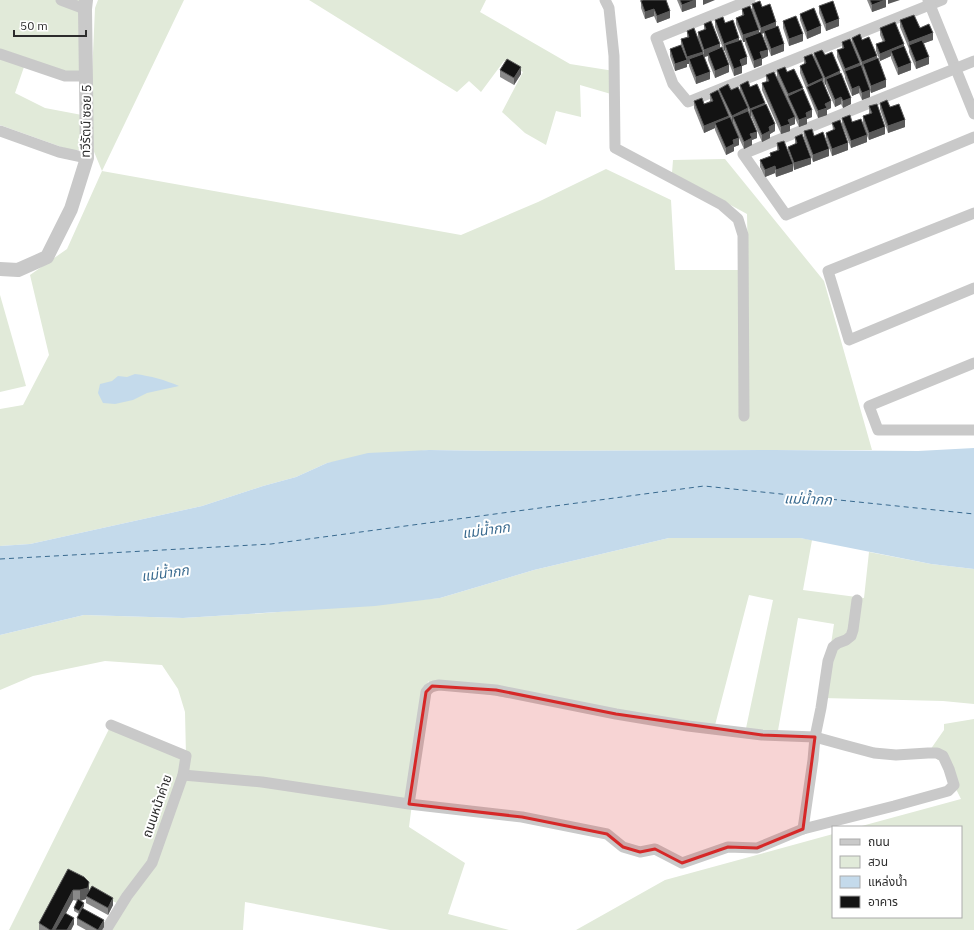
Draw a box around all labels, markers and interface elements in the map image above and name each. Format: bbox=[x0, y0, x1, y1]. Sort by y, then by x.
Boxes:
scale bar bbox=[14, 12, 86, 38]
text: 50 m bbox=[20, 18, 48, 33]
street label: ทวีรัตน์ ซอย 5 bbox=[77, 84, 95, 158]
water label: แม่น้ำกก bbox=[784, 488, 833, 509]
water label: แม่น้ำกก bbox=[461, 517, 511, 542]
water label: แม่น้ำกก bbox=[140, 560, 190, 585]
street label: ถนนหน้าค่าย bbox=[138, 772, 176, 840]
legend bbox=[832, 826, 962, 918]
text: ถนน bbox=[868, 834, 890, 849]
text: สวน bbox=[868, 854, 888, 869]
text: แหล่งน้ำ bbox=[868, 873, 907, 889]
text: อาคาร bbox=[868, 894, 898, 909]

